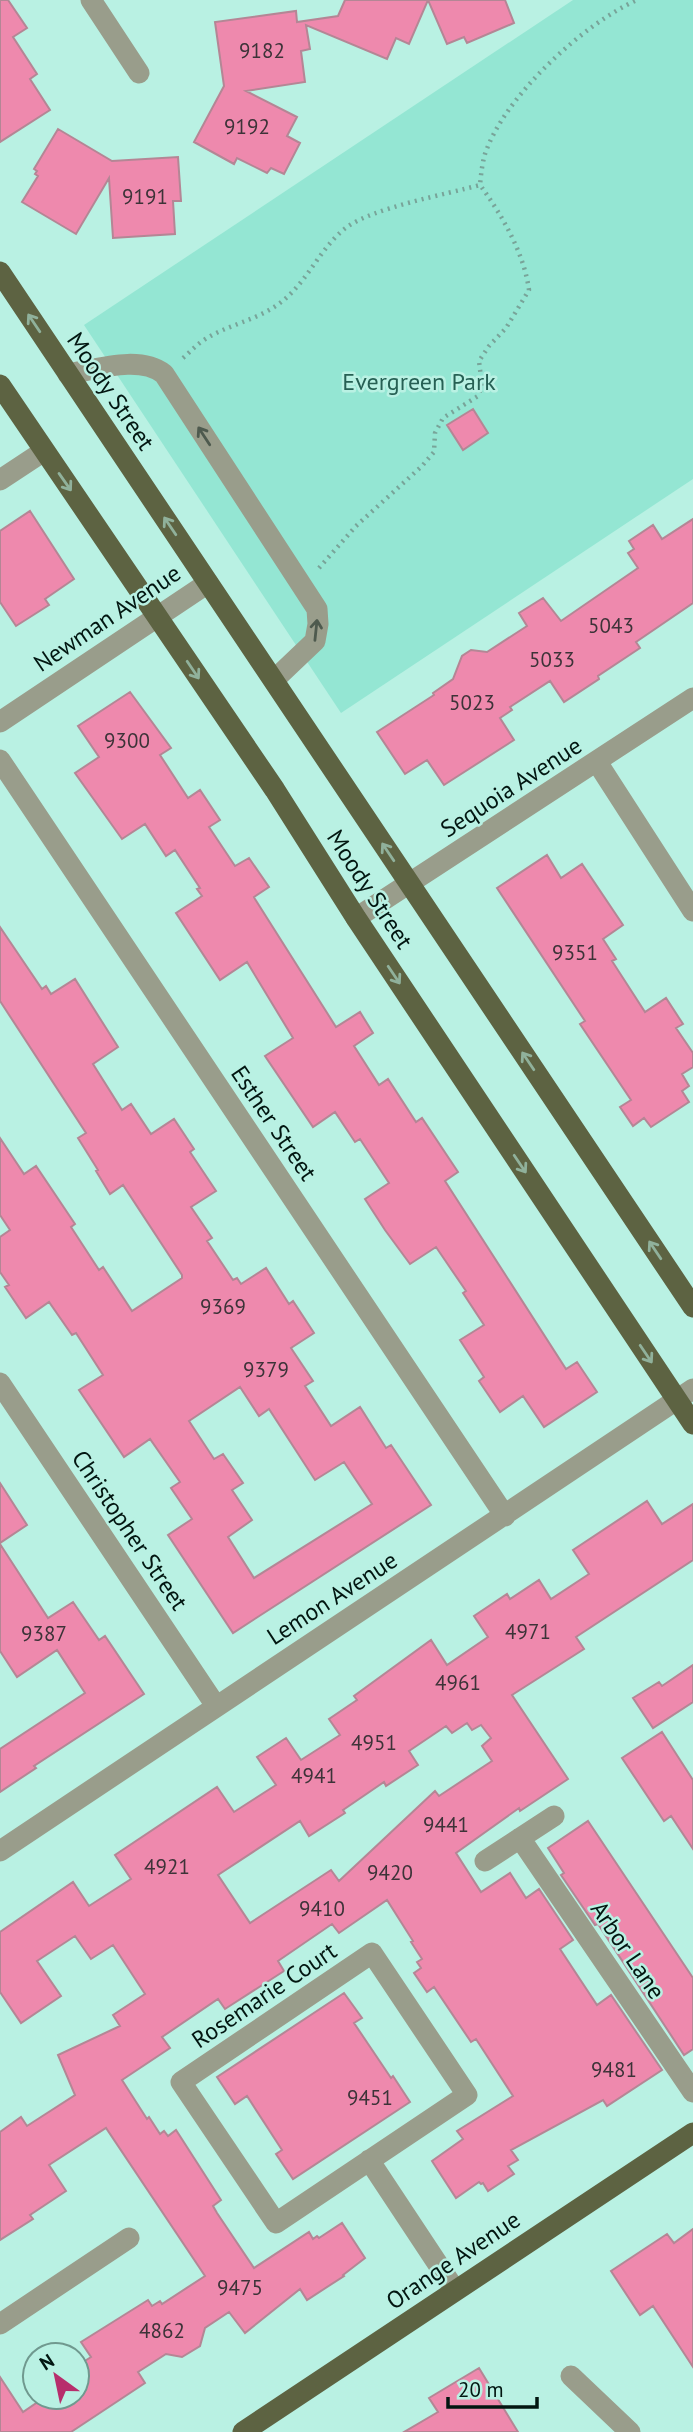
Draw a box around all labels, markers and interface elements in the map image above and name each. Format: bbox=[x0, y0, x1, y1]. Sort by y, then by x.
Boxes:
house number: 9182 bbox=[239, 37, 285, 64]
house number: 9192 bbox=[224, 113, 270, 140]
house number: 9191 bbox=[122, 183, 168, 210]
one-way arrow bbox=[27, 314, 41, 333]
street label: Moody Street bbox=[60, 326, 162, 456]
park label: Evergreen Park bbox=[342, 366, 496, 397]
one-way arrow bbox=[197, 426, 211, 446]
one-way arrow bbox=[58, 472, 72, 491]
one-way arrow bbox=[163, 517, 178, 536]
street label: Newman Avenue bbox=[28, 557, 186, 679]
house number: 5043 bbox=[588, 612, 634, 639]
one-way arrow bbox=[310, 619, 323, 642]
house number: 5033 bbox=[529, 646, 575, 673]
one-way arrow bbox=[186, 660, 201, 679]
house number: 5023 bbox=[449, 689, 495, 716]
house number: 9300 bbox=[104, 727, 150, 754]
street label: Sequoia Avenue bbox=[435, 730, 587, 844]
street label: Moody Street bbox=[320, 824, 420, 954]
one-way arrow bbox=[381, 843, 395, 862]
house number: 9351 bbox=[552, 939, 598, 966]
one-way arrow bbox=[387, 965, 401, 984]
one-way arrow bbox=[521, 1052, 535, 1072]
street label: Esther Street bbox=[224, 1059, 324, 1187]
one-way arrow bbox=[513, 1154, 527, 1173]
one-way arrow bbox=[648, 1241, 662, 1261]
house number: 9369 bbox=[200, 1293, 246, 1320]
one-way arrow bbox=[639, 1343, 653, 1363]
house number: 9379 bbox=[243, 1356, 289, 1383]
street label: Christopher Street bbox=[65, 1444, 195, 1616]
street label: Lemon Avenue bbox=[261, 1544, 403, 1652]
house number: 4971 bbox=[505, 1618, 551, 1645]
house number: 9387 bbox=[21, 1620, 67, 1647]
house number: 4961 bbox=[435, 1669, 481, 1696]
house number: 4951 bbox=[351, 1729, 397, 1756]
house number: 4941 bbox=[291, 1762, 337, 1789]
house number: 9441 bbox=[423, 1811, 469, 1838]
house number: 4921 bbox=[144, 1853, 190, 1880]
house number: 9420 bbox=[367, 1859, 413, 1886]
house number: 9410 bbox=[299, 1895, 345, 1922]
street label: Arbor Lane bbox=[584, 1895, 672, 2005]
street label: Rosemarie Court bbox=[185, 1935, 343, 2055]
house number: 9481 bbox=[591, 2056, 637, 2083]
house number: 9451 bbox=[347, 2084, 393, 2111]
street label: Orange Avenue bbox=[380, 2204, 526, 2316]
house number: 9475 bbox=[217, 2274, 263, 2301]
house number: 4862 bbox=[139, 2317, 185, 2344]
north arrow bbox=[21, 2341, 91, 2411]
text: N bbox=[35, 2348, 59, 2375]
scale bar bbox=[448, 2366, 537, 2410]
text: 20 m bbox=[458, 2376, 504, 2403]

